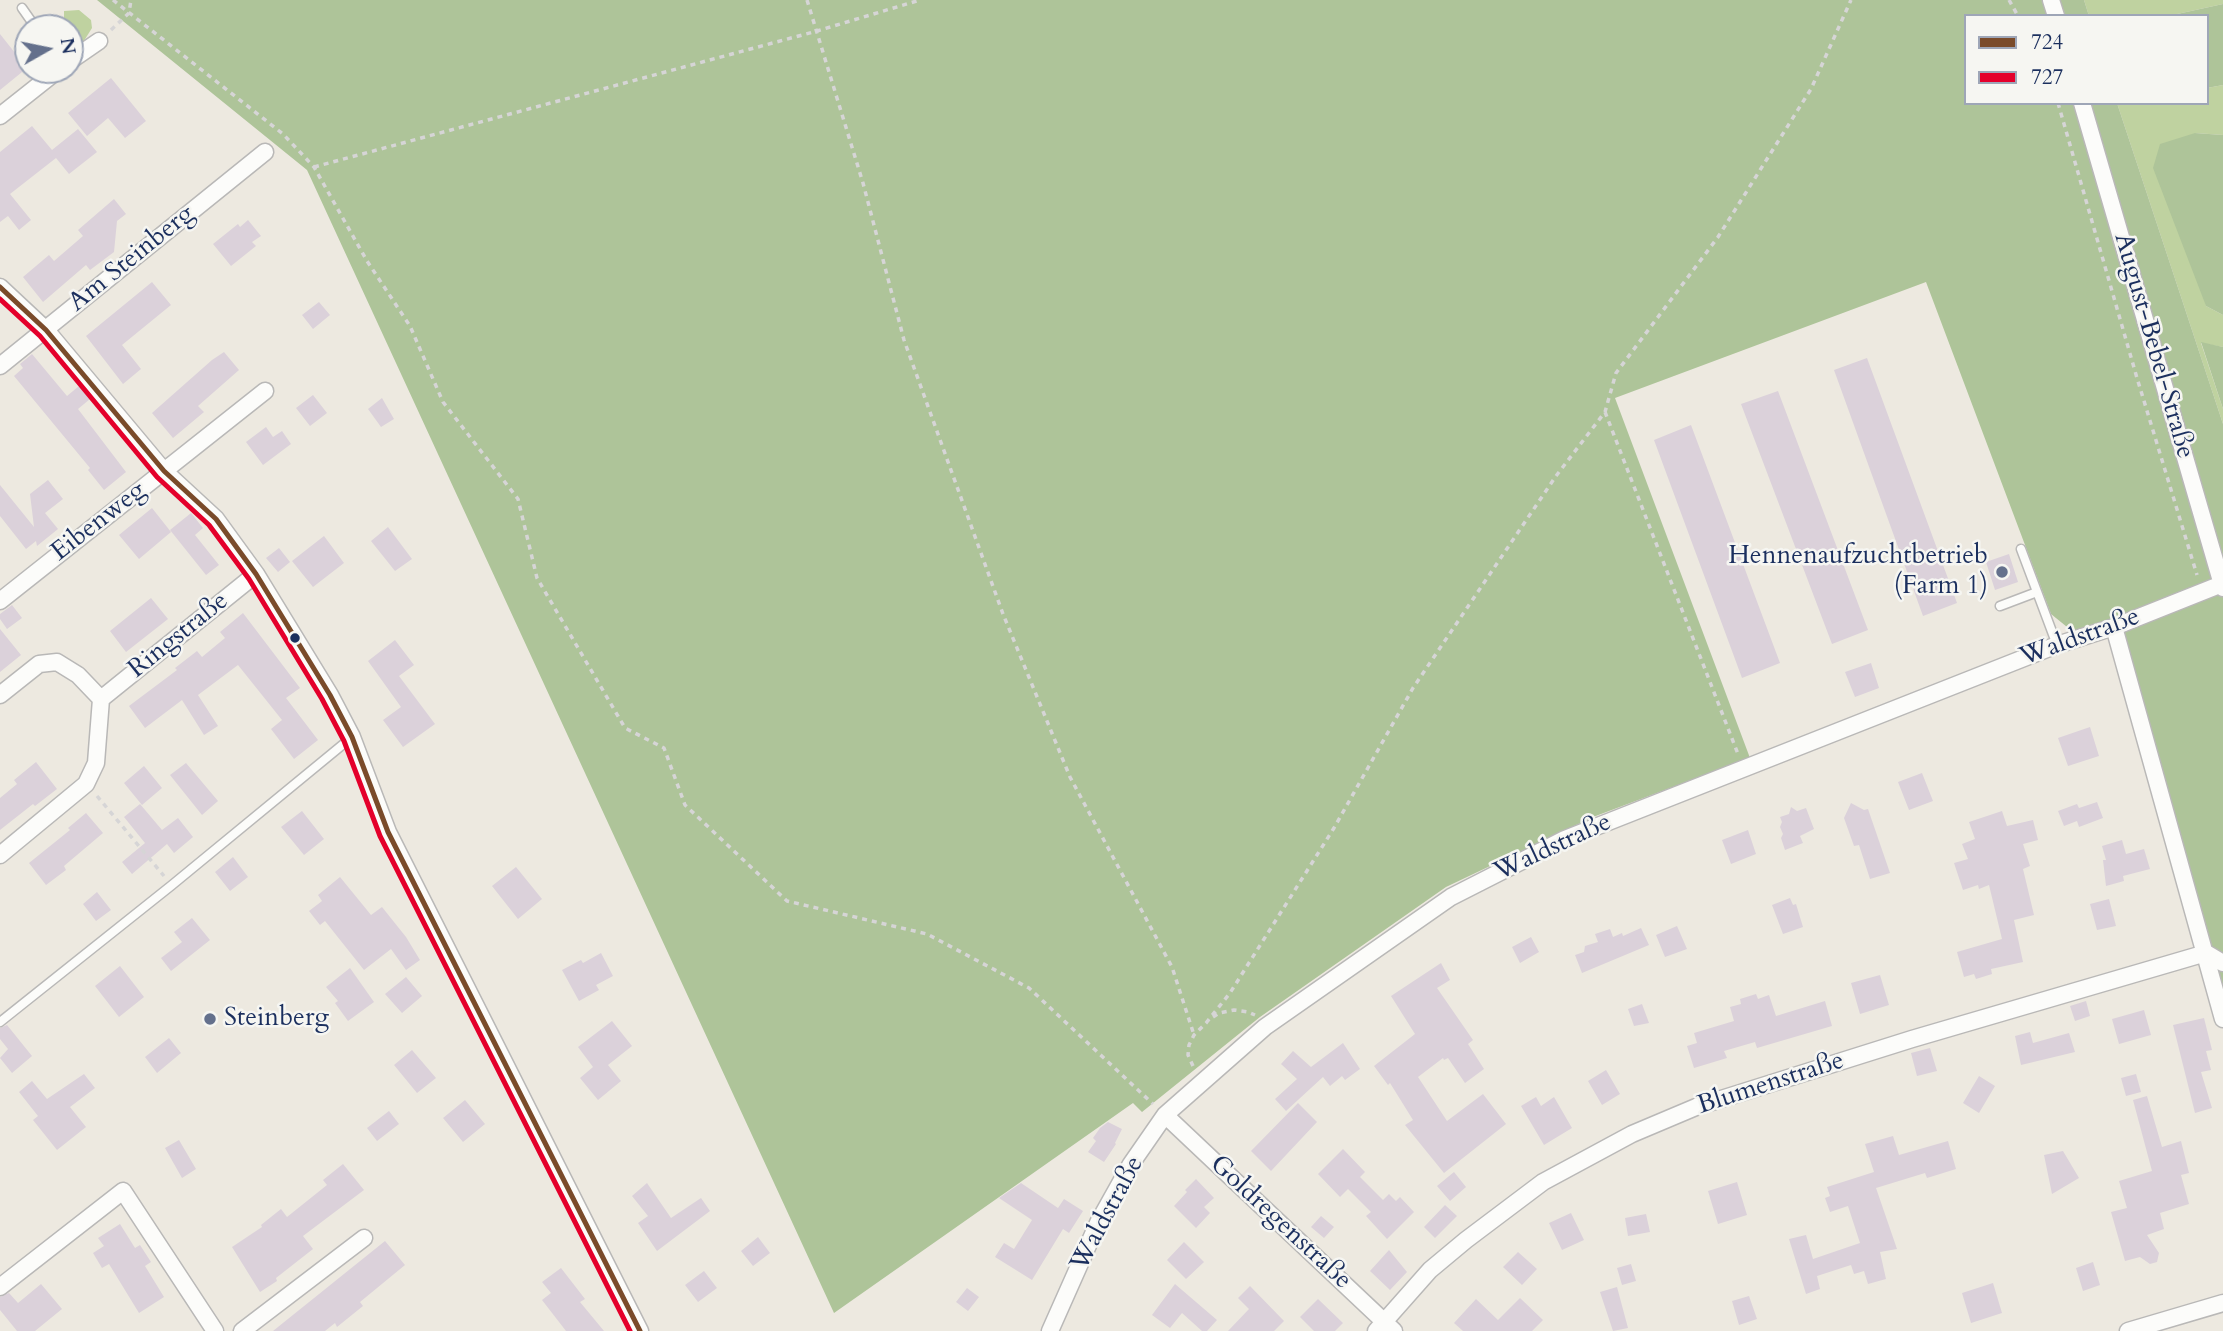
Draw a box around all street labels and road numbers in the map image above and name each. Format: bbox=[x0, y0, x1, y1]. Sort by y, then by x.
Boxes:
street label: Am Steinberg bbox=[63, 199, 201, 319]
street label: August-Bebel-Straße bbox=[2106, 230, 2200, 462]
street label: Eibenweg bbox=[46, 476, 152, 568]
street label: Ringstraße bbox=[123, 586, 235, 686]
street label: Waldstraße bbox=[2016, 602, 2144, 674]
street label: Waldstraße bbox=[1490, 807, 1616, 889]
street label: Blumenstraße bbox=[1694, 1046, 1848, 1122]
street label: Goldregenstraße bbox=[1203, 1149, 1357, 1297]
street label: Waldstraße bbox=[1065, 1151, 1151, 1277]

